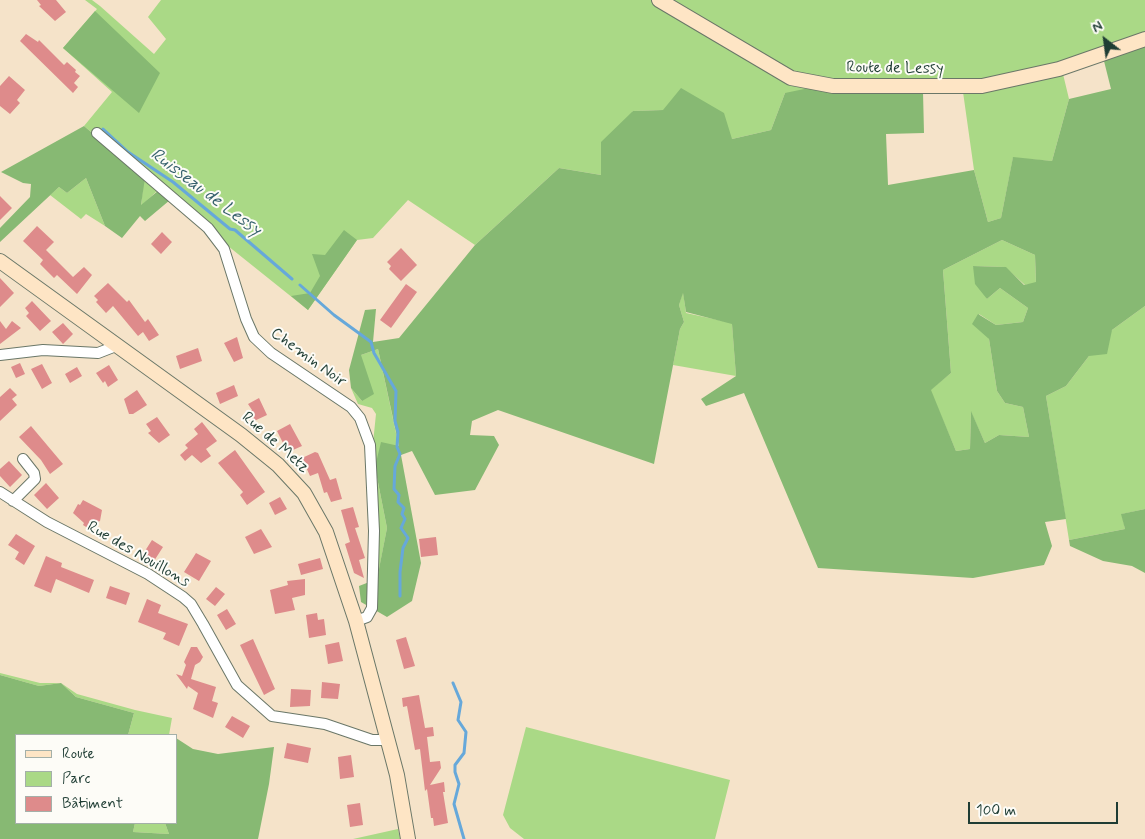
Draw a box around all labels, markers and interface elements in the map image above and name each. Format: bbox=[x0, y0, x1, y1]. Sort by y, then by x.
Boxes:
north arrow bbox=[1080, 15, 1130, 65]
text: N bbox=[1089, 17, 1106, 37]
street label: Route de Lessy bbox=[846, 59, 944, 79]
water label: Ruisseau de Lessy bbox=[145, 144, 265, 242]
street label: Chemin Noir bbox=[266, 324, 350, 392]
street label: Rue de Metz bbox=[237, 408, 313, 478]
street label: Rue des Nouillons bbox=[83, 518, 193, 592]
legend bbox=[15, 734, 178, 824]
text: Route bbox=[62, 744, 95, 764]
text: Parc bbox=[62, 769, 90, 789]
scale bar bbox=[970, 792, 1120, 824]
text: Bâtiment bbox=[62, 794, 123, 814]
text: 100 m bbox=[976, 801, 1016, 821]

